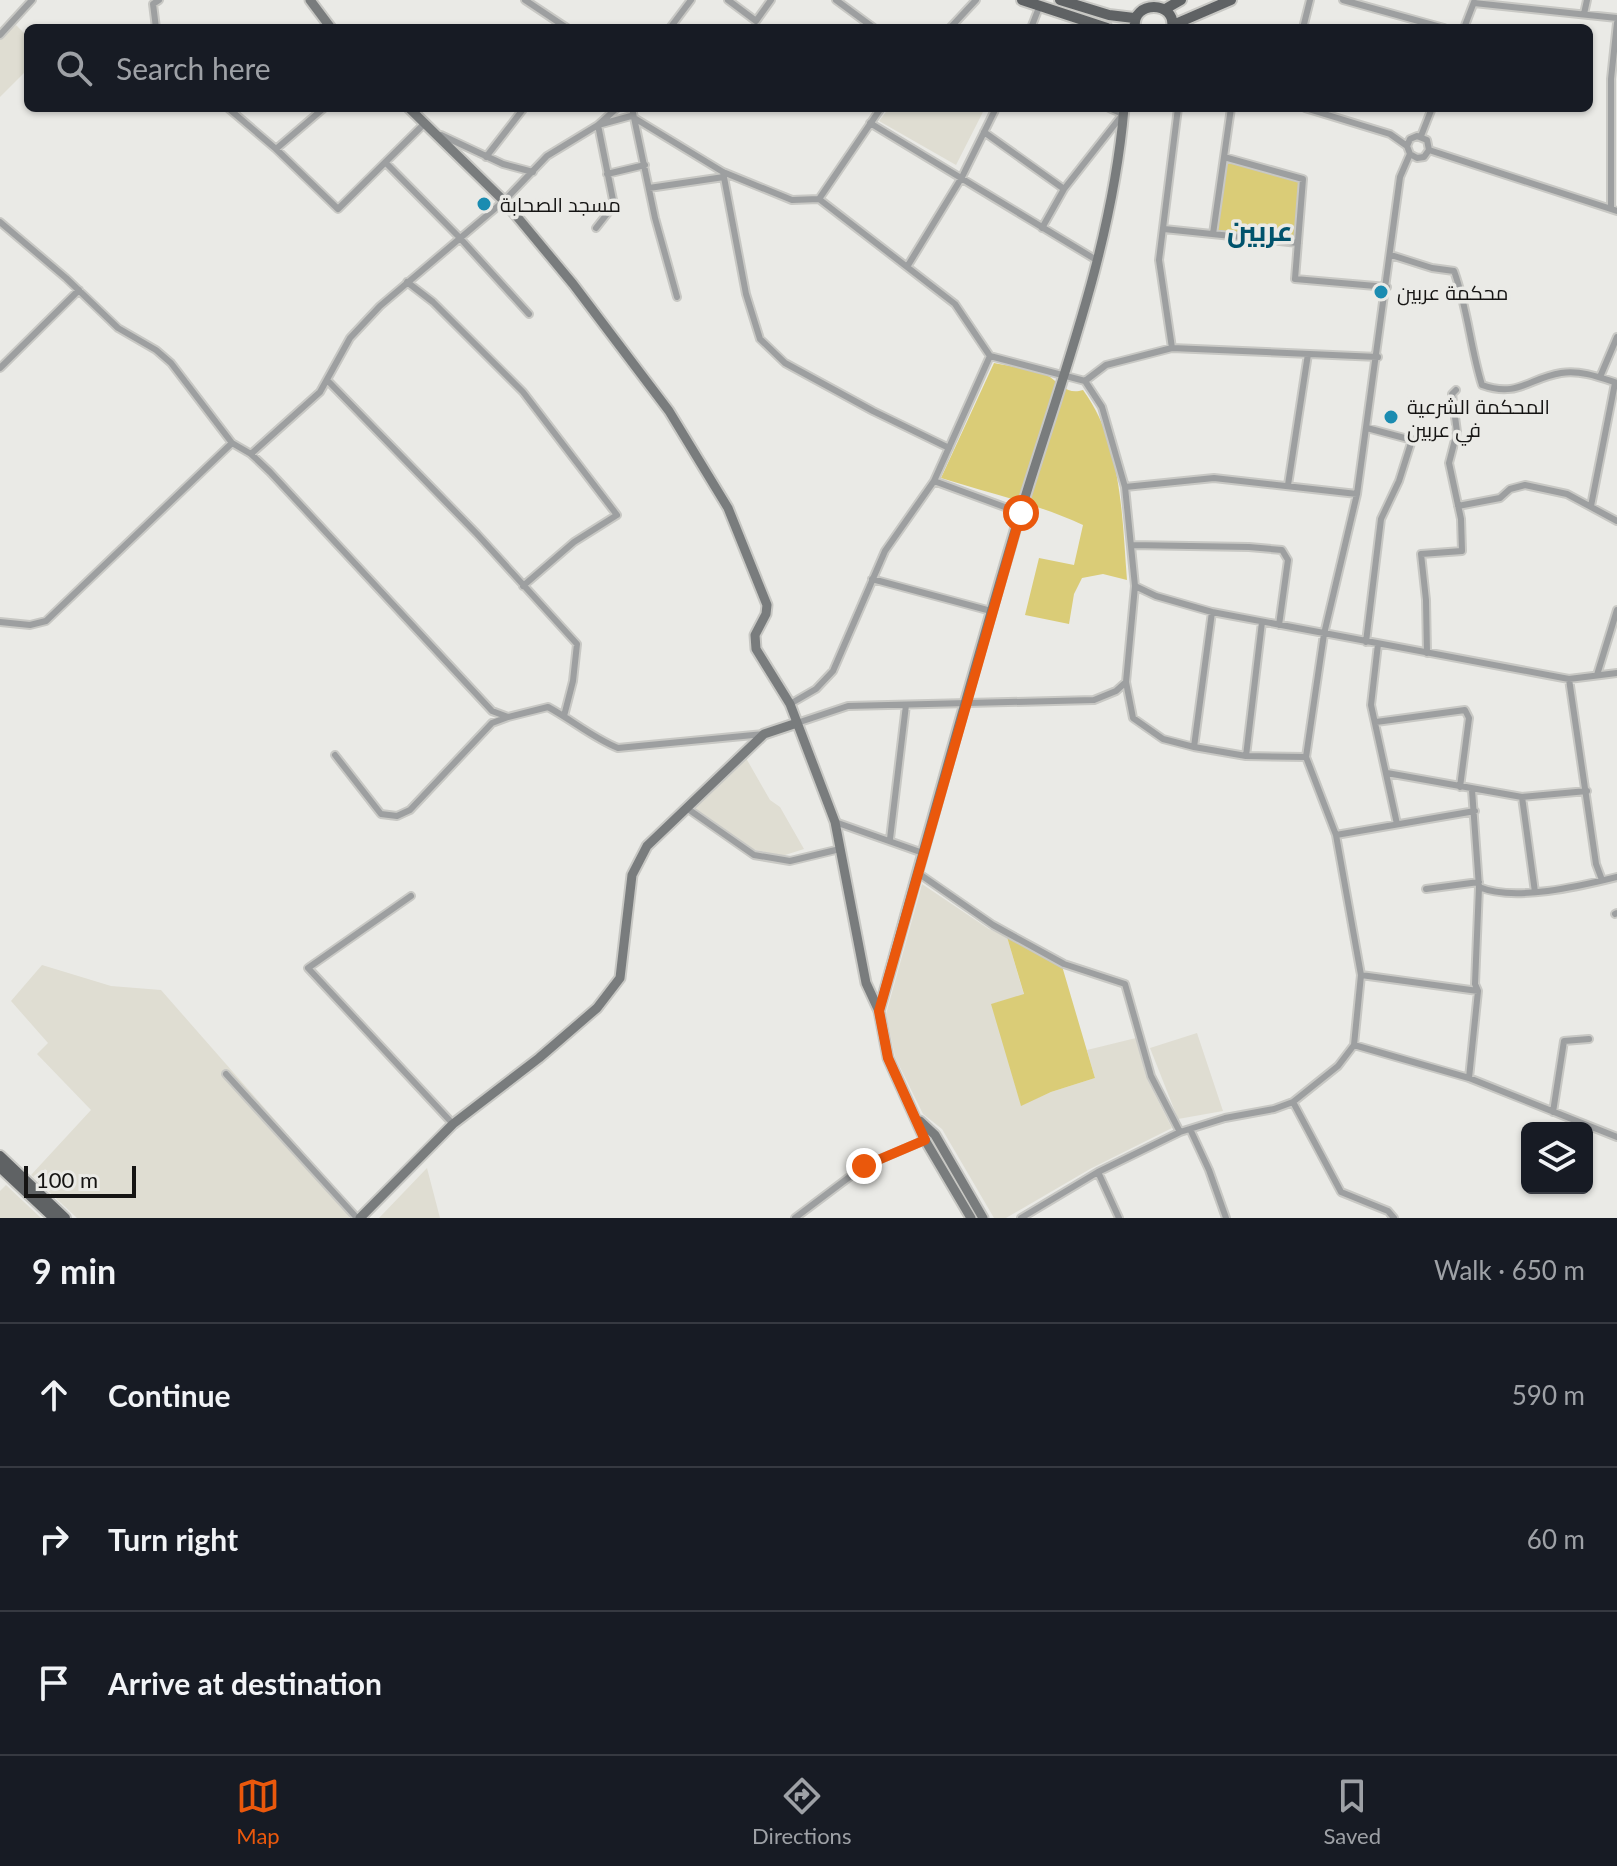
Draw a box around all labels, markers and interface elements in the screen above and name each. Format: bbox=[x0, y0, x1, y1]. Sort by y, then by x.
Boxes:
search box bbox=[24, 24, 1593, 112]
icon: search bbox=[52, 46, 96, 90]
text: Search here bbox=[116, 50, 271, 86]
place label: مسجد الصحابة bbox=[500, 192, 621, 216]
marker: مسجد الصحابة bbox=[475, 195, 493, 213]
district label: عربين bbox=[1227, 213, 1293, 248]
place label: محكمة عربين bbox=[1397, 280, 1508, 306]
marker: محكمة عربين bbox=[1372, 283, 1390, 301]
place label: المحكمة الشرعية في عربين bbox=[1407, 394, 1550, 446]
marker: المحكمة الشرعية في عربين bbox=[1382, 408, 1400, 426]
route start bbox=[1003, 495, 1039, 531]
map controls bbox=[1521, 1122, 1593, 1194]
button: layers bbox=[1521, 1122, 1593, 1194]
route end bbox=[846, 1148, 882, 1184]
scale bar bbox=[24, 1162, 136, 1198]
text: 100 m bbox=[36, 1166, 98, 1193]
text: 9 min bbox=[32, 1250, 116, 1291]
text: Walk · 650 m bbox=[1434, 1254, 1585, 1286]
icon: ahead bbox=[32, 1373, 76, 1417]
text: Continue bbox=[108, 1377, 231, 1413]
text: 590 m bbox=[1512, 1379, 1585, 1411]
icon: right bbox=[32, 1517, 76, 1561]
text: Turn right bbox=[108, 1521, 238, 1557]
text: 60 m bbox=[1527, 1523, 1585, 1555]
icon: arrive bbox=[32, 1661, 76, 1705]
text: Arrive at destination bbox=[108, 1665, 382, 1701]
tab: Map bbox=[236, 1774, 280, 1849]
tab: Directions bbox=[752, 1774, 851, 1849]
tab: Saved bbox=[1323, 1774, 1381, 1849]

